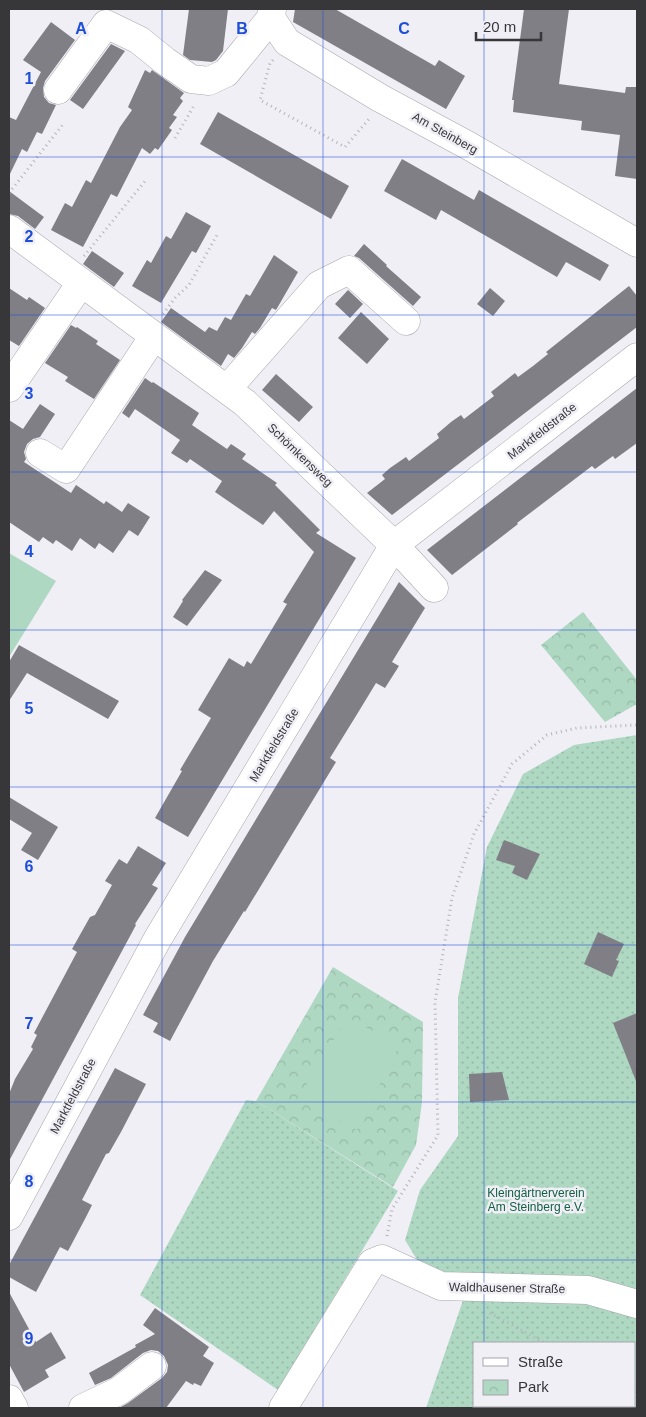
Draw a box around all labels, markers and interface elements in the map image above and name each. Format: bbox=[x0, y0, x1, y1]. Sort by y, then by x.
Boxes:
scale bar bbox=[476, 10, 541, 42]
text: 20 m bbox=[483, 18, 516, 35]
text: A bbox=[75, 20, 87, 37]
text: B bbox=[236, 20, 248, 37]
text: C bbox=[398, 20, 410, 37]
text: 1 bbox=[25, 70, 34, 87]
street label: Am Steinberg bbox=[410, 109, 480, 157]
text: 2 bbox=[25, 228, 34, 245]
text: 3 bbox=[25, 385, 34, 402]
street label: Marktfeldstraße bbox=[505, 400, 579, 462]
street label: Schömkensweg bbox=[265, 421, 335, 489]
text: 4 bbox=[25, 543, 34, 560]
text: 5 bbox=[25, 700, 34, 717]
street label: Marktfeldstraße bbox=[247, 705, 302, 784]
text: 6 bbox=[25, 858, 34, 875]
text: 7 bbox=[25, 1015, 34, 1032]
street label: Marktfeldstraße bbox=[47, 1056, 99, 1136]
text: 8 bbox=[25, 1173, 34, 1190]
park label: Kleingärtnerverein Am Steinberg e.V. bbox=[487, 1186, 585, 1214]
street label: Waldhausener Straße bbox=[449, 1280, 566, 1296]
text: 9 bbox=[25, 1330, 34, 1347]
legend bbox=[473, 1342, 636, 1407]
text: Straße bbox=[518, 1353, 563, 1370]
text: Park bbox=[518, 1378, 549, 1395]

